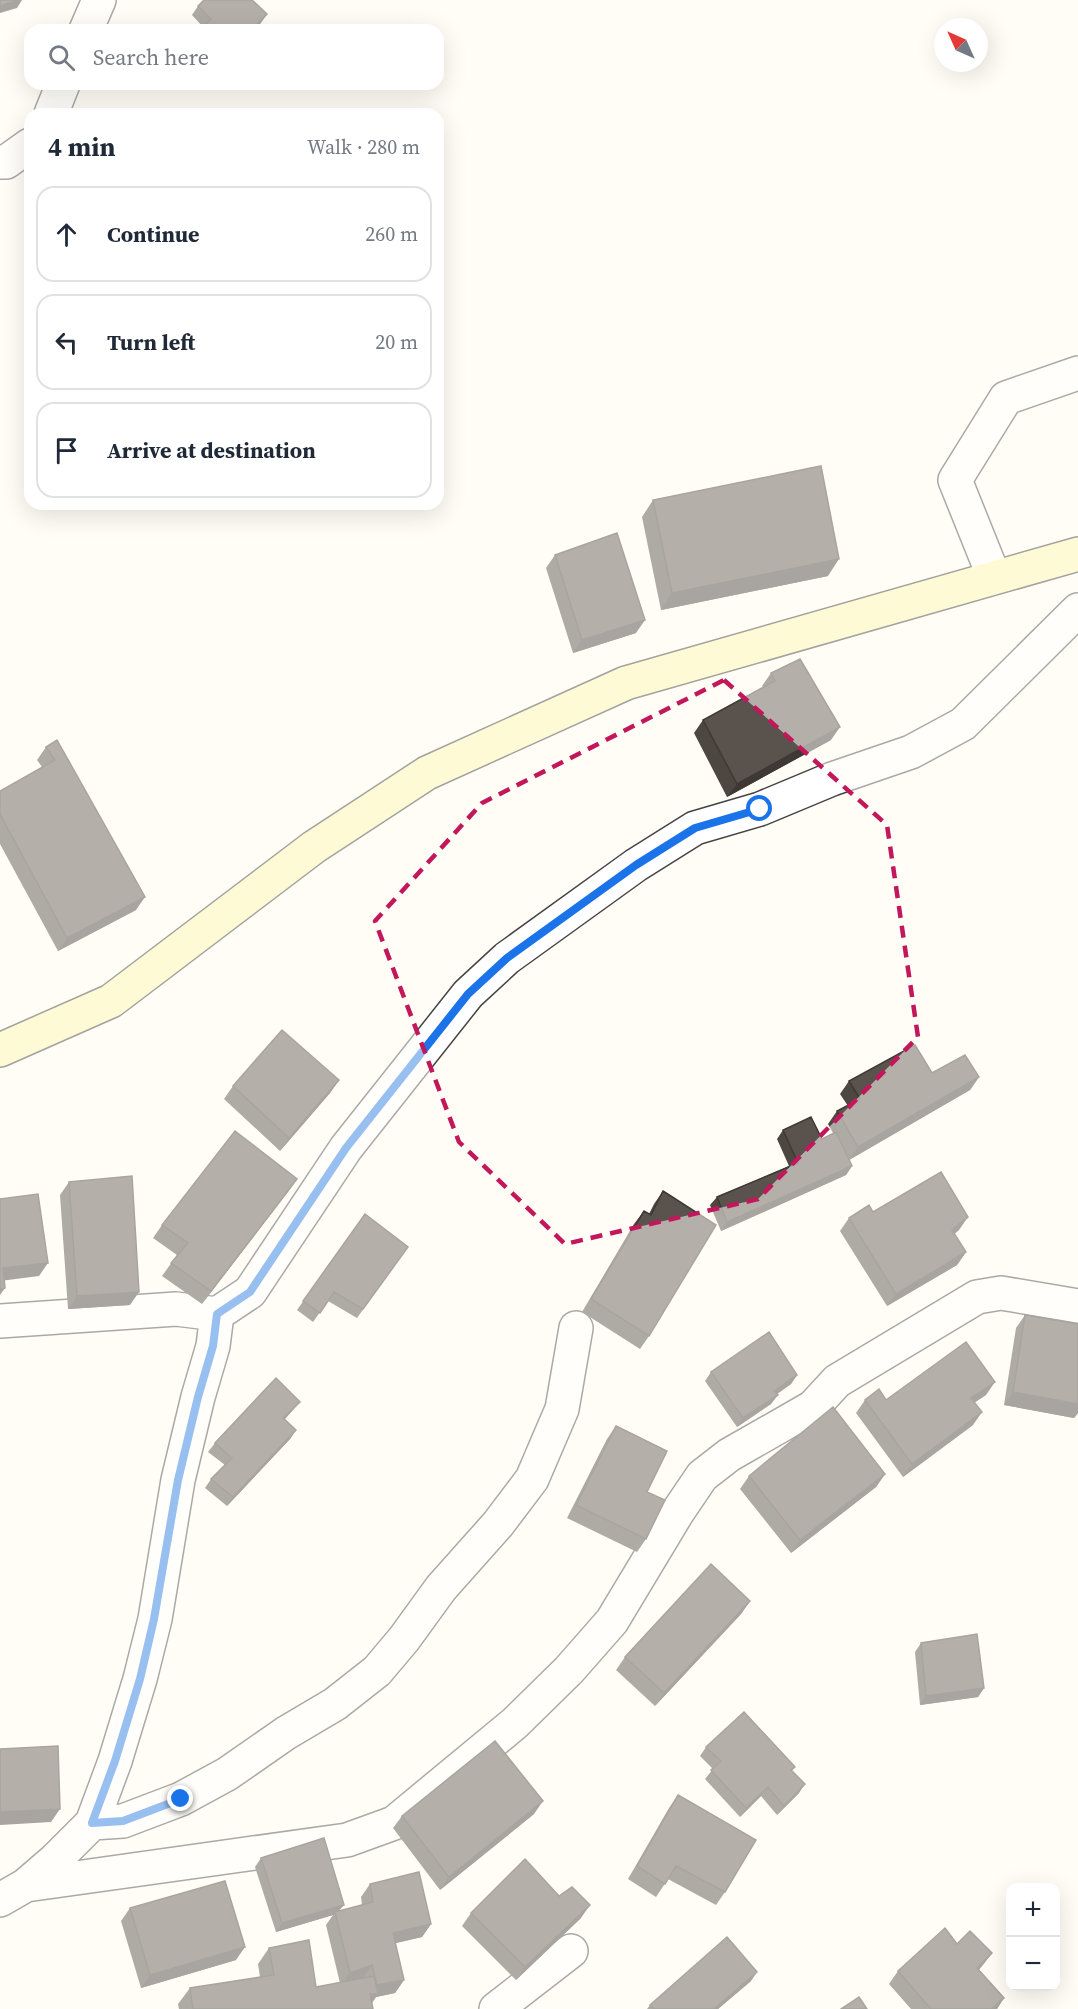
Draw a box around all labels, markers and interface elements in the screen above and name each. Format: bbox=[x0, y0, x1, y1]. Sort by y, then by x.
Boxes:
north arrow bbox=[934, 18, 988, 72]
search box bbox=[24, 24, 444, 90]
icon: search bbox=[45, 41, 78, 74]
text: Search here bbox=[93, 42, 209, 72]
text: 4 min bbox=[48, 129, 115, 165]
text: Walk · 280 m bbox=[307, 133, 420, 161]
icon: ahead bbox=[50, 218, 83, 251]
text: Continue bbox=[107, 219, 200, 249]
text: 260 m bbox=[365, 220, 418, 248]
icon: left bbox=[50, 326, 83, 359]
text: Turn left bbox=[107, 327, 195, 357]
text: 20 m bbox=[375, 328, 418, 356]
icon: arrive bbox=[50, 434, 83, 467]
text: Arrive at destination bbox=[107, 435, 316, 465]
route start bbox=[746, 795, 772, 821]
route end bbox=[167, 1785, 193, 1811]
map controls bbox=[1006, 1883, 1060, 1991]
button: + bbox=[1006, 1883, 1060, 1937]
button: − bbox=[1006, 1937, 1060, 1991]

